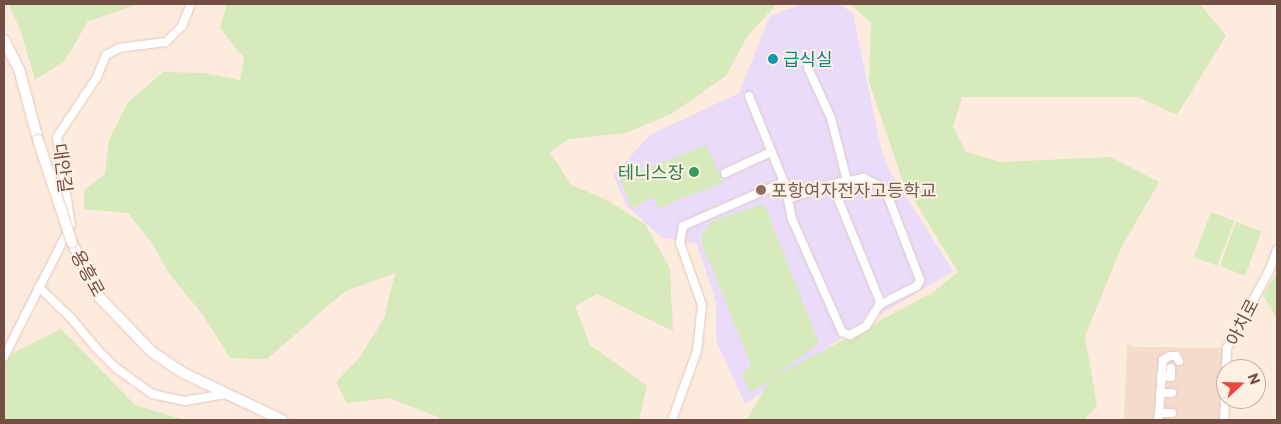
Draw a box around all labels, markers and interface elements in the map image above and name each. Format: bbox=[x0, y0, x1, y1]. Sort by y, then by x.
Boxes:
place label: 급식실 bbox=[783, 48, 833, 70]
marker: 급식실 bbox=[767, 53, 779, 65]
street label: 대안길 bbox=[49, 142, 77, 194]
place label: 테니스장 bbox=[618, 161, 684, 183]
marker: 테니스장 bbox=[688, 166, 700, 178]
place label: 포항여자전자고등학교 bbox=[771, 179, 937, 201]
marker: 포항여자전자고등학교 bbox=[755, 184, 767, 196]
street label: 용흥로 bbox=[67, 246, 109, 300]
street label: 아치로 bbox=[1221, 295, 1263, 349]
north arrow bbox=[1216, 359, 1266, 409]
text: N bbox=[1245, 371, 1264, 387]

